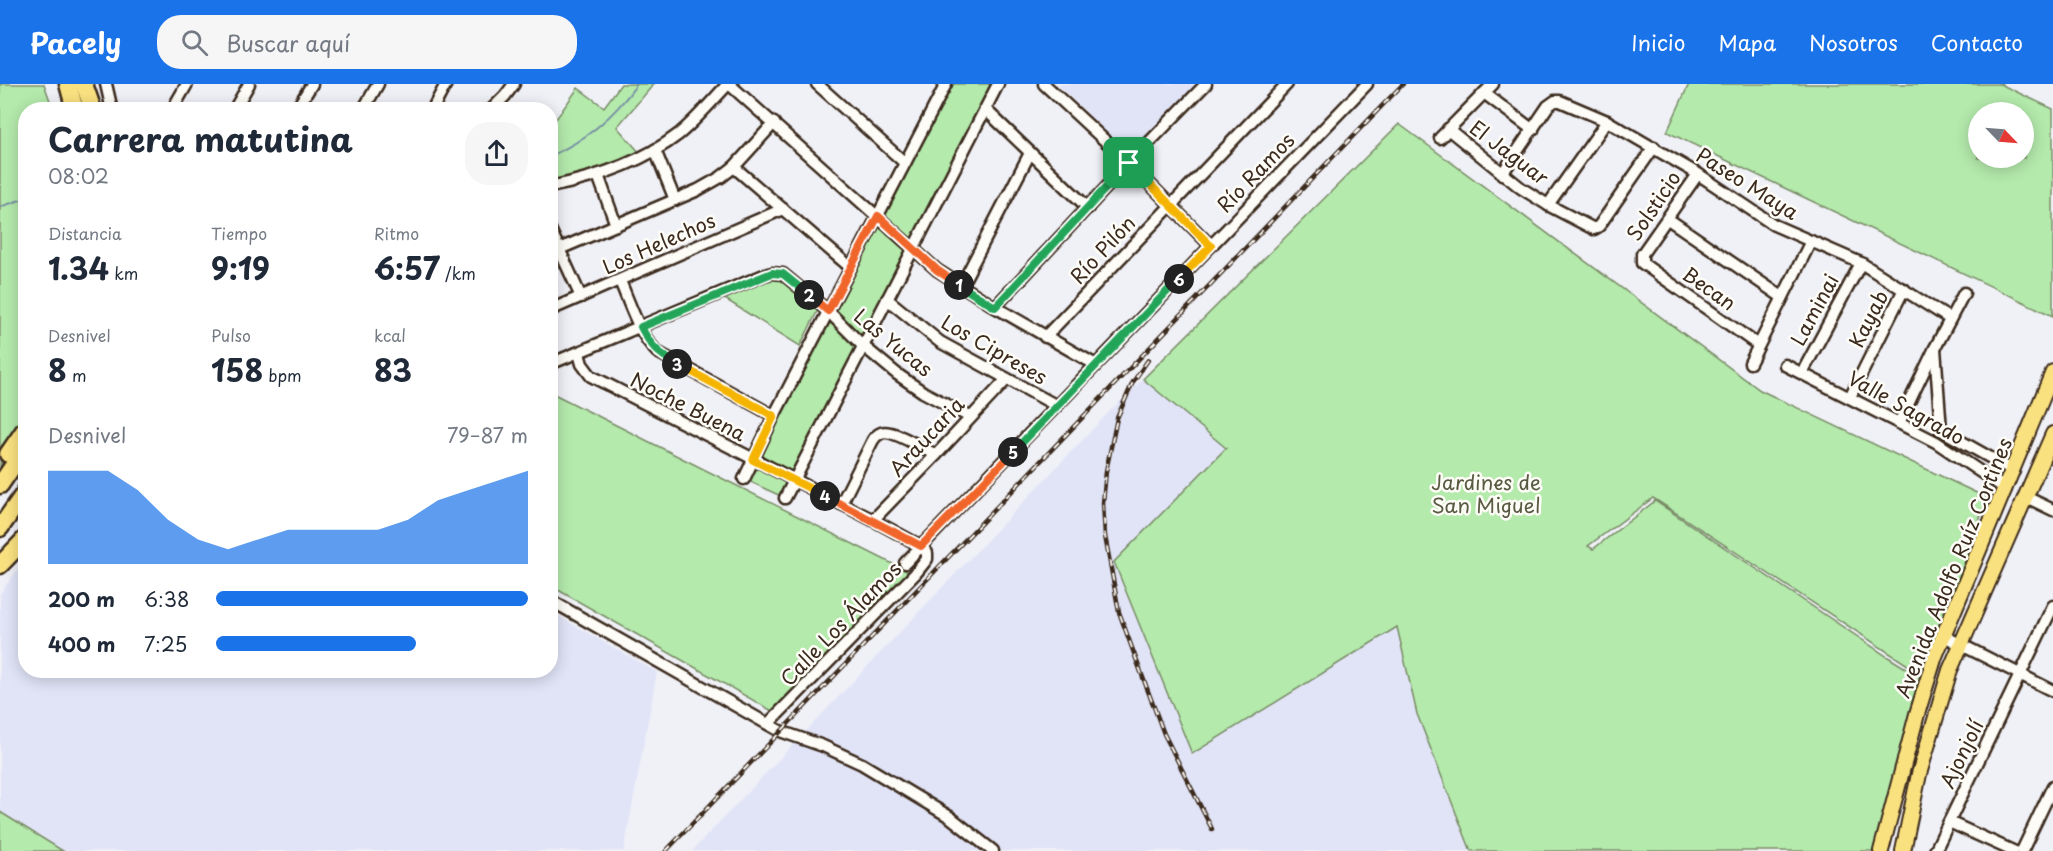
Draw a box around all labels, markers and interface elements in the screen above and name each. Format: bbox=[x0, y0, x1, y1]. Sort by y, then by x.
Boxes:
search box bbox=[157, 15, 577, 69]
text: Pacely bbox=[30, 21, 121, 64]
icon: search bbox=[178, 26, 211, 59]
text: Buscar aquí bbox=[226, 26, 350, 59]
text: Inicio bbox=[1631, 26, 1685, 58]
text: Mapa bbox=[1718, 26, 1776, 58]
text: Nosotros bbox=[1809, 26, 1898, 58]
text: Contacto bbox=[1931, 26, 2023, 58]
north arrow bbox=[1968, 102, 2034, 168]
map controls bbox=[1968, 102, 2034, 168]
text: Carrera matutina bbox=[48, 113, 353, 163]
street label: El Jaguar bbox=[1464, 113, 1555, 192]
button: share bbox=[465, 122, 528, 185]
street label: Río Ramos bbox=[1210, 126, 1301, 219]
pin bbox=[1103, 137, 1154, 188]
street label: Paseo Maya bbox=[1690, 140, 1805, 227]
icon: arrive bbox=[1112, 146, 1145, 179]
text: 08:02 bbox=[48, 161, 109, 191]
street label: Solsticio bbox=[1619, 164, 1688, 246]
street label: Los Helechos bbox=[597, 205, 720, 281]
street label: Río Pilón bbox=[1063, 208, 1142, 290]
text: Distancia bbox=[48, 221, 122, 245]
text: Tiempo bbox=[211, 221, 267, 245]
text: Ritmo bbox=[374, 221, 419, 245]
text: 1.34 bbox=[48, 245, 109, 290]
text: 9:19 bbox=[211, 245, 270, 290]
text: 6:57 bbox=[374, 245, 440, 290]
street label: Becan bbox=[1677, 259, 1742, 317]
text: km bbox=[109, 261, 138, 285]
text: /km bbox=[440, 261, 476, 285]
pin: 6 bbox=[1164, 264, 1194, 294]
text: 6 bbox=[1173, 267, 1185, 291]
street label: Laminai bbox=[1783, 268, 1846, 351]
pin: 1 bbox=[944, 270, 974, 300]
text: 1 bbox=[955, 273, 963, 297]
pin: 2 bbox=[794, 280, 824, 310]
text: 2 bbox=[803, 283, 815, 307]
street label: Kayab bbox=[1841, 285, 1895, 352]
street label: Las Yucas bbox=[848, 301, 939, 383]
street label: Los Cipreses bbox=[936, 307, 1053, 392]
text: Desnivel bbox=[48, 323, 110, 347]
text: Pulso bbox=[211, 323, 251, 347]
text: kcal bbox=[374, 323, 406, 347]
text: 8 bbox=[48, 347, 67, 392]
text: 158 bbox=[211, 347, 263, 392]
text: 83 bbox=[374, 347, 412, 392]
pin: 3 bbox=[662, 349, 692, 379]
text: 3 bbox=[672, 352, 682, 376]
text: m bbox=[67, 363, 87, 387]
text: bpm bbox=[263, 363, 302, 387]
street label: Valle Sagrado bbox=[1843, 363, 1970, 452]
street label: Noche Buena bbox=[626, 364, 752, 448]
street label: Araucaria bbox=[882, 390, 971, 483]
text: Desnivel bbox=[48, 420, 126, 450]
text: 79–87 m bbox=[447, 420, 528, 450]
street label: Avenida Adolfo Ruíz Cortines bbox=[1887, 433, 2019, 702]
pin: 5 bbox=[998, 437, 1028, 467]
text: 5 bbox=[1008, 440, 1018, 464]
park label: Jardines de San Miguel bbox=[1431, 467, 1541, 520]
pin: 4 bbox=[810, 481, 840, 511]
text: 4 bbox=[820, 484, 830, 508]
street label: Calle Los Álamos bbox=[773, 554, 908, 692]
text: 200 m bbox=[48, 584, 115, 614]
text: 6:38 bbox=[144, 584, 189, 614]
text: 400 m bbox=[48, 629, 116, 659]
text: 7:25 bbox=[144, 629, 187, 659]
street label: Ajonjolí bbox=[1932, 714, 1991, 793]

